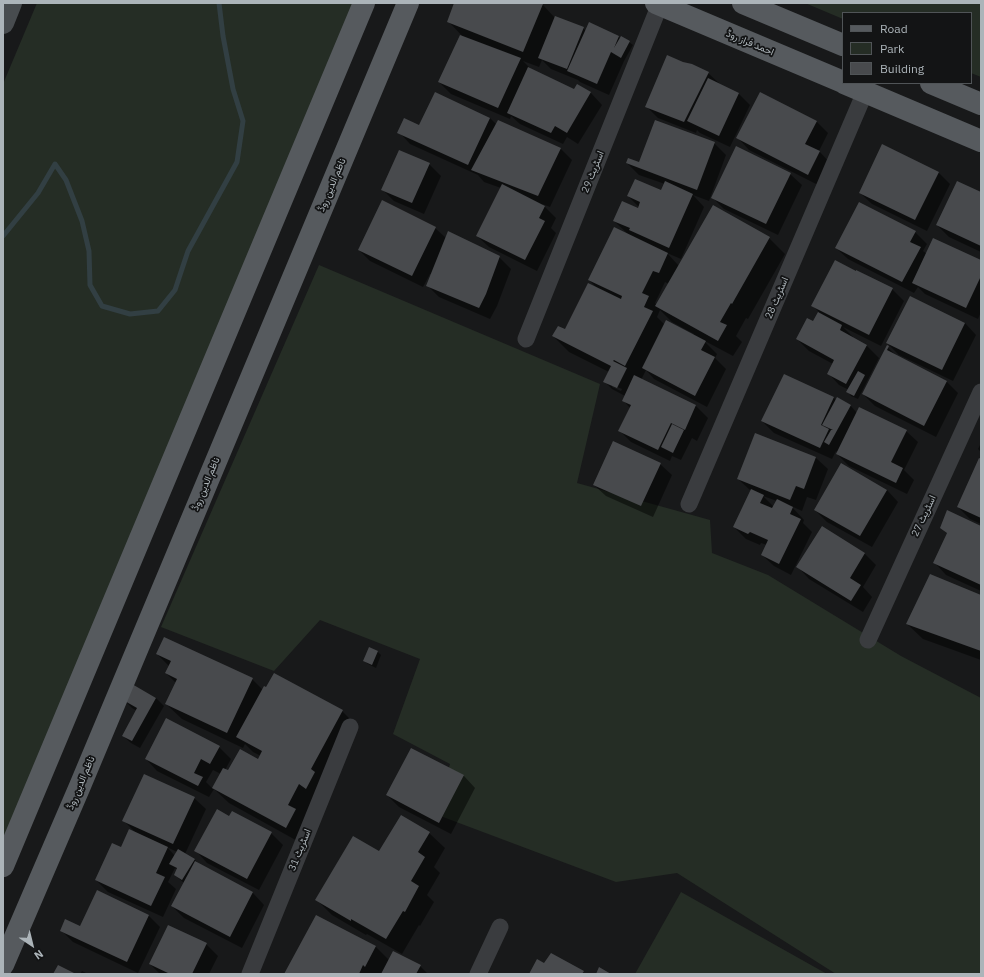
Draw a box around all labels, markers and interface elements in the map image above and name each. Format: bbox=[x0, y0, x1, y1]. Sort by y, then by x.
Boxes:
legend bbox=[842, 12, 972, 84]
text: Road bbox=[880, 21, 908, 36]
street label: احمد فراز روڈ bbox=[724, 28, 776, 58]
text: Park bbox=[880, 41, 904, 56]
text: Building bbox=[880, 61, 924, 76]
street label: اسٹریٹ 29 bbox=[579, 149, 607, 195]
street label: ناظم الدین روڈ bbox=[315, 157, 349, 213]
street label: اسٹریٹ 28 bbox=[763, 275, 791, 321]
street label: ناظم الدین روڈ bbox=[189, 456, 223, 512]
street label: اسٹریٹ 27 bbox=[909, 493, 939, 539]
street label: ناظم الدین روڈ bbox=[64, 755, 98, 811]
street label: اسٹریٹ 31 bbox=[286, 827, 314, 873]
north arrow bbox=[12, 925, 52, 965]
text: N bbox=[32, 947, 46, 963]

